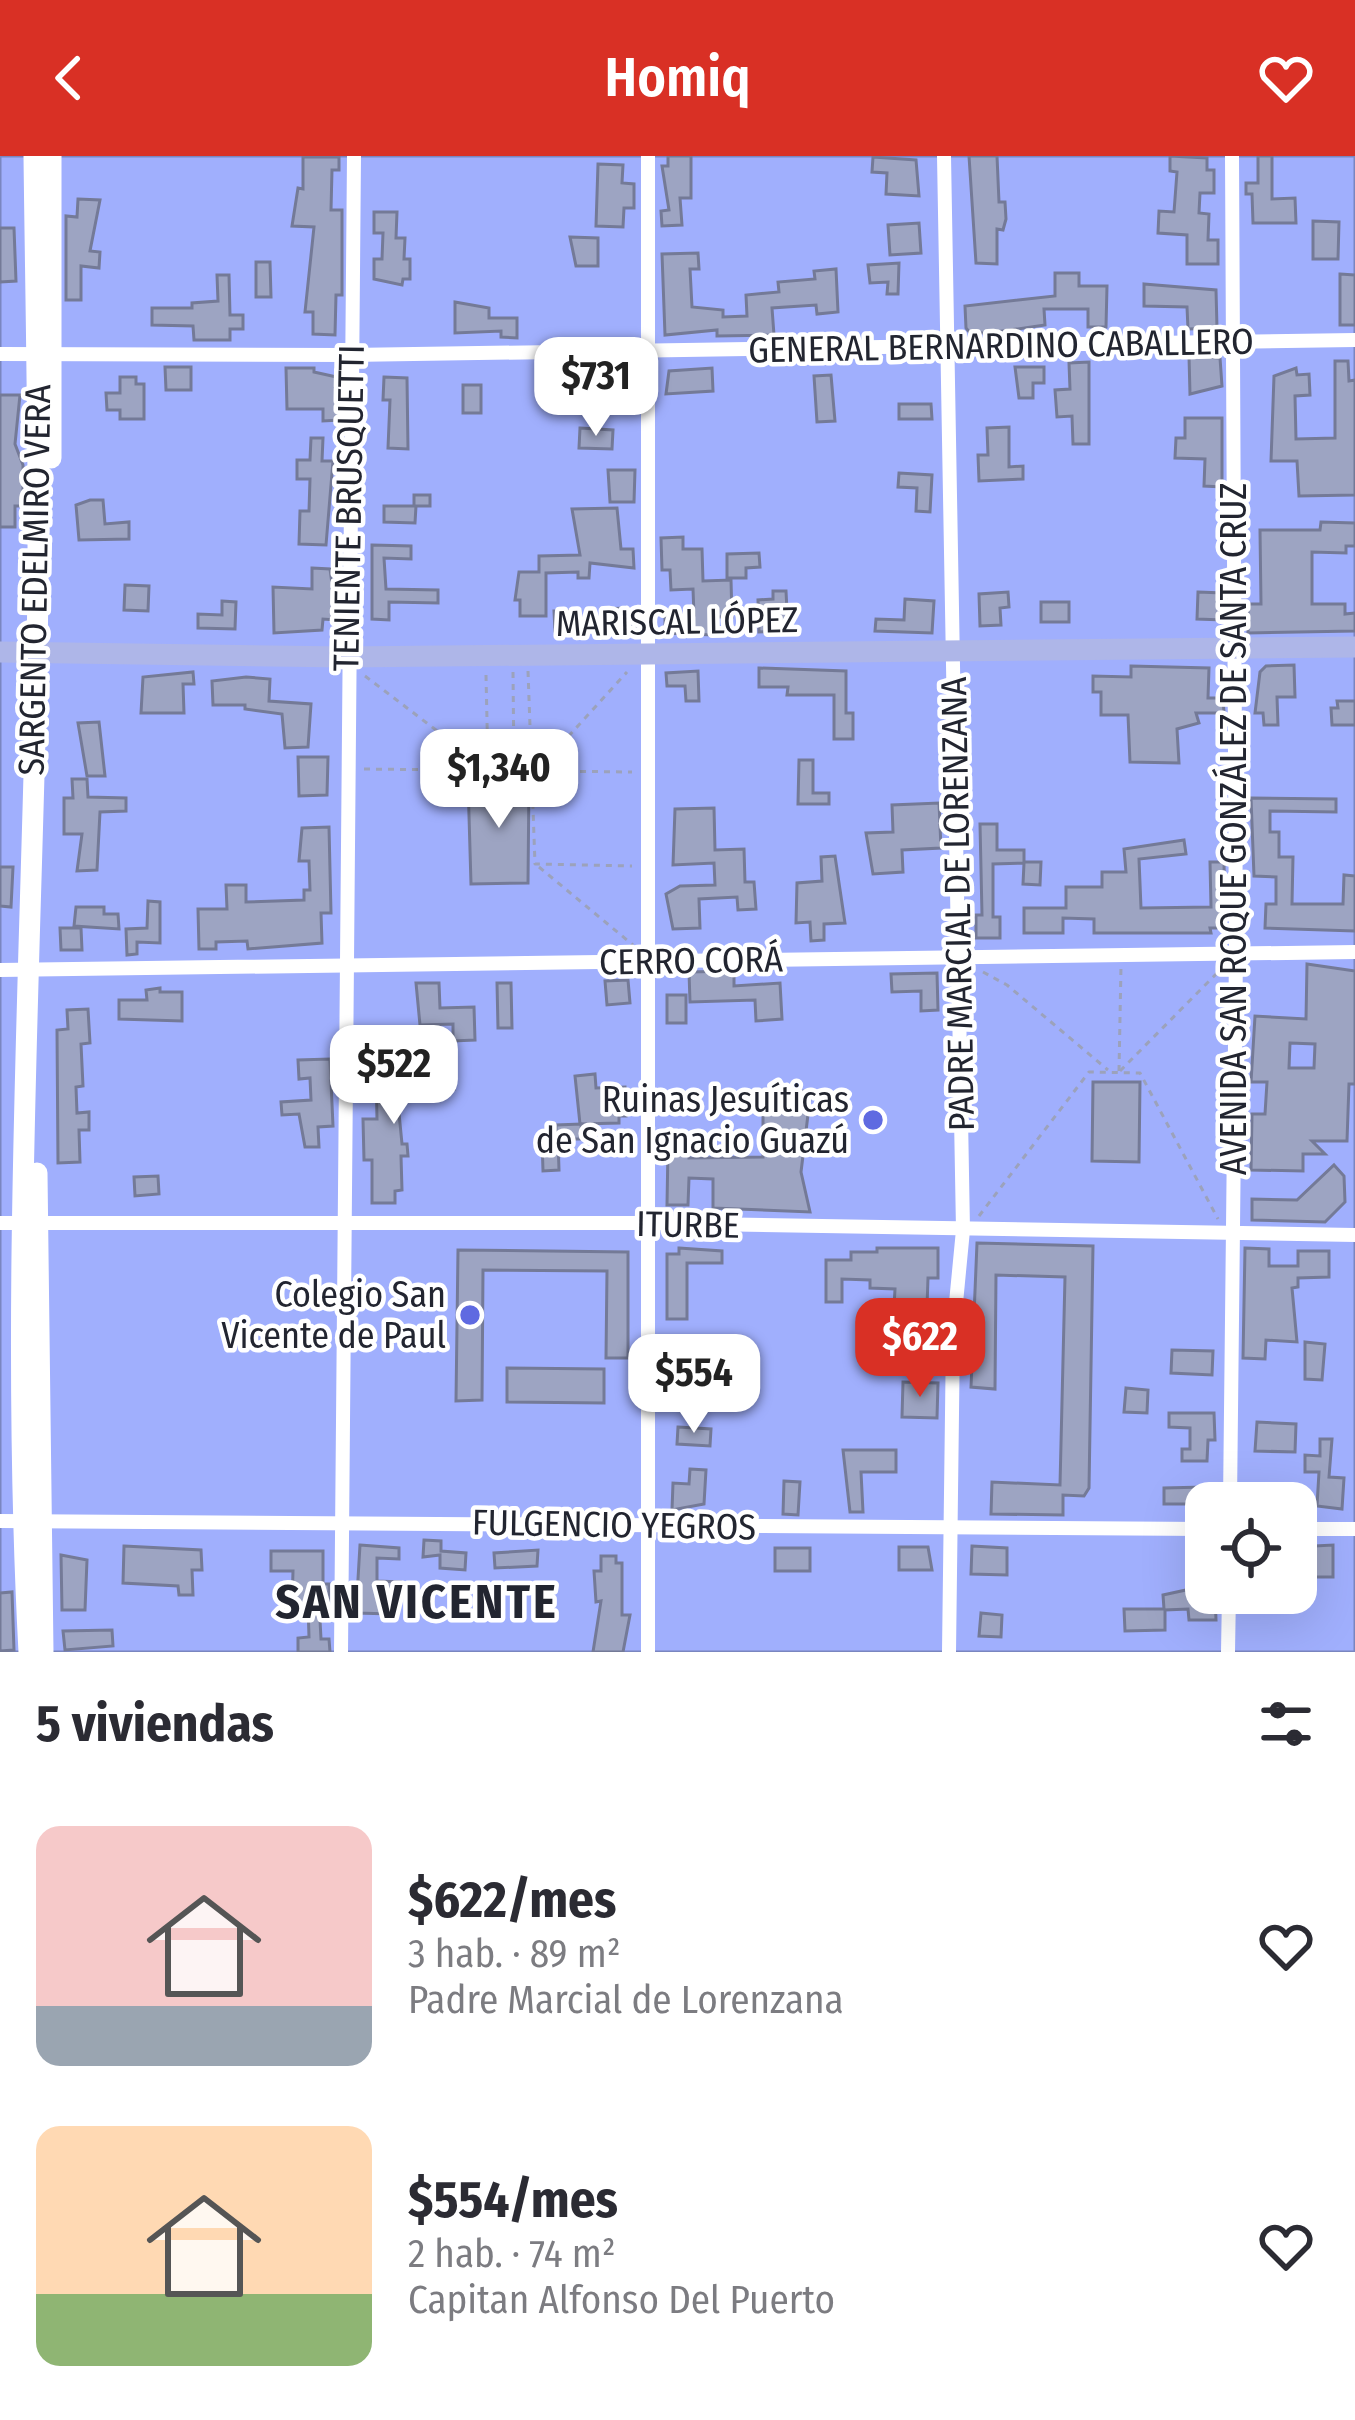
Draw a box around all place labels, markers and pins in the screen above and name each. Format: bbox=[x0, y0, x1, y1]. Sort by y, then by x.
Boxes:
pin: $731 bbox=[525, 337, 667, 439]
pin: $1,340 bbox=[401, 729, 597, 831]
pin: $522 bbox=[323, 1025, 465, 1127]
place label: Ruinas Jesuíticas de San Ignacio Guazú bbox=[536, 1078, 849, 1163]
marker: Ruinas Jesuíticas de San Ignacio Guazú bbox=[860, 1107, 886, 1133]
place label: Colegio San Vicente de Paul bbox=[221, 1273, 446, 1358]
pin: $622 bbox=[849, 1298, 991, 1400]
marker: Colegio San Vicente de Paul bbox=[457, 1302, 483, 1328]
pin: $554 bbox=[623, 1334, 765, 1436]

